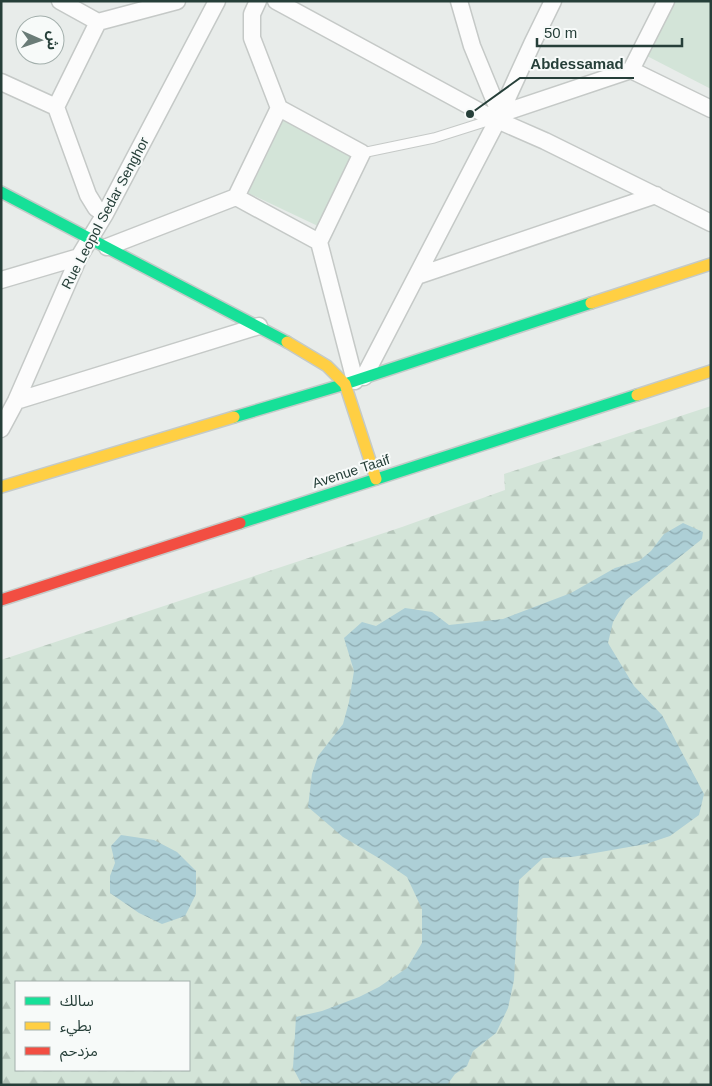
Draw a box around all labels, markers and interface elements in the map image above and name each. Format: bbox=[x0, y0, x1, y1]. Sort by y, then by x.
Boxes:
north arrow bbox=[15, 15, 65, 65]
scale bar bbox=[537, 15, 682, 47]
text: 50 m bbox=[544, 24, 577, 41]
text: ش bbox=[45, 31, 61, 50]
callout: Abdessamad bbox=[520, 48, 634, 78]
text: Abdessamad bbox=[530, 55, 624, 72]
street label: Rue Leopol Sedar Senghor bbox=[58, 134, 152, 292]
street label: Avenue Taaif bbox=[310, 451, 392, 491]
legend bbox=[15, 981, 190, 1071]
text: سالك bbox=[60, 992, 94, 1009]
text: بطيء bbox=[60, 1017, 92, 1037]
text: مزدحم bbox=[60, 1042, 98, 1062]

